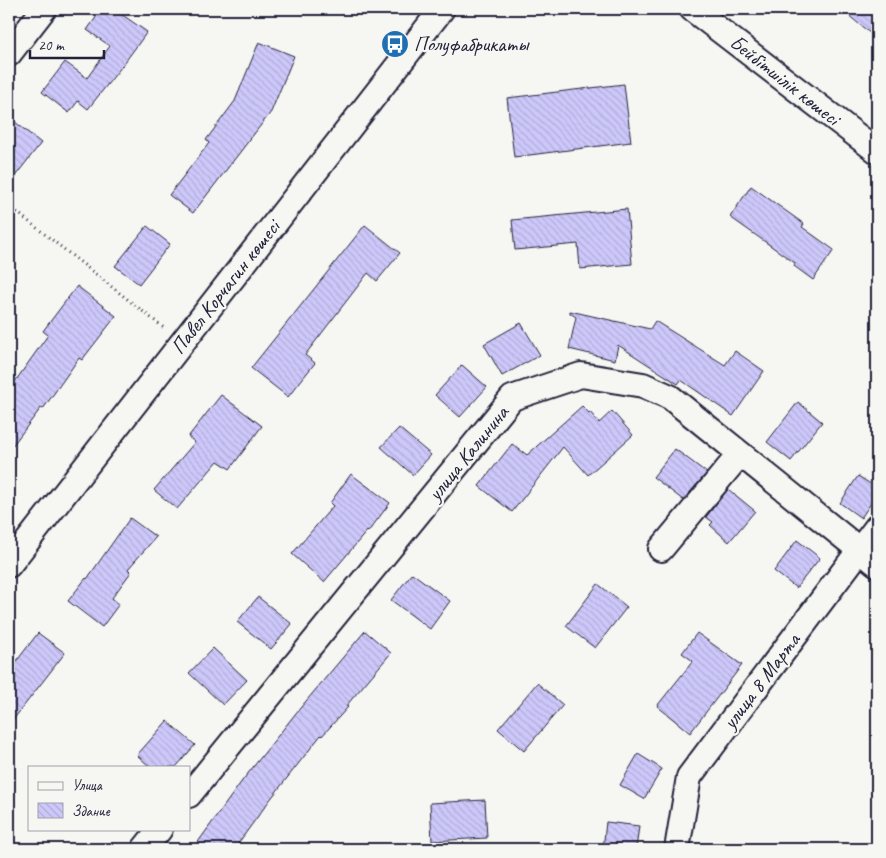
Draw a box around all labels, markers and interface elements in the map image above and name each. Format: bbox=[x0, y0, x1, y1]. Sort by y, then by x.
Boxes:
scale bar bbox=[30, 28, 104, 60]
bus stop icon: Полуфабрикаты bbox=[380, 29, 410, 59]
street label: Бейбітшілік көшесі bbox=[725, 29, 848, 133]
place label: Полуфабрикаты bbox=[414, 31, 530, 57]
text: 20 m bbox=[38, 36, 65, 55]
street label: Павел Корчагин көшесі bbox=[165, 212, 287, 359]
street label: улица Калинина bbox=[421, 399, 515, 507]
street label: улица 8 Марта bbox=[715, 627, 806, 736]
legend bbox=[28, 766, 190, 830]
text: Улица bbox=[72, 776, 103, 795]
text: Здание bbox=[72, 802, 111, 821]

